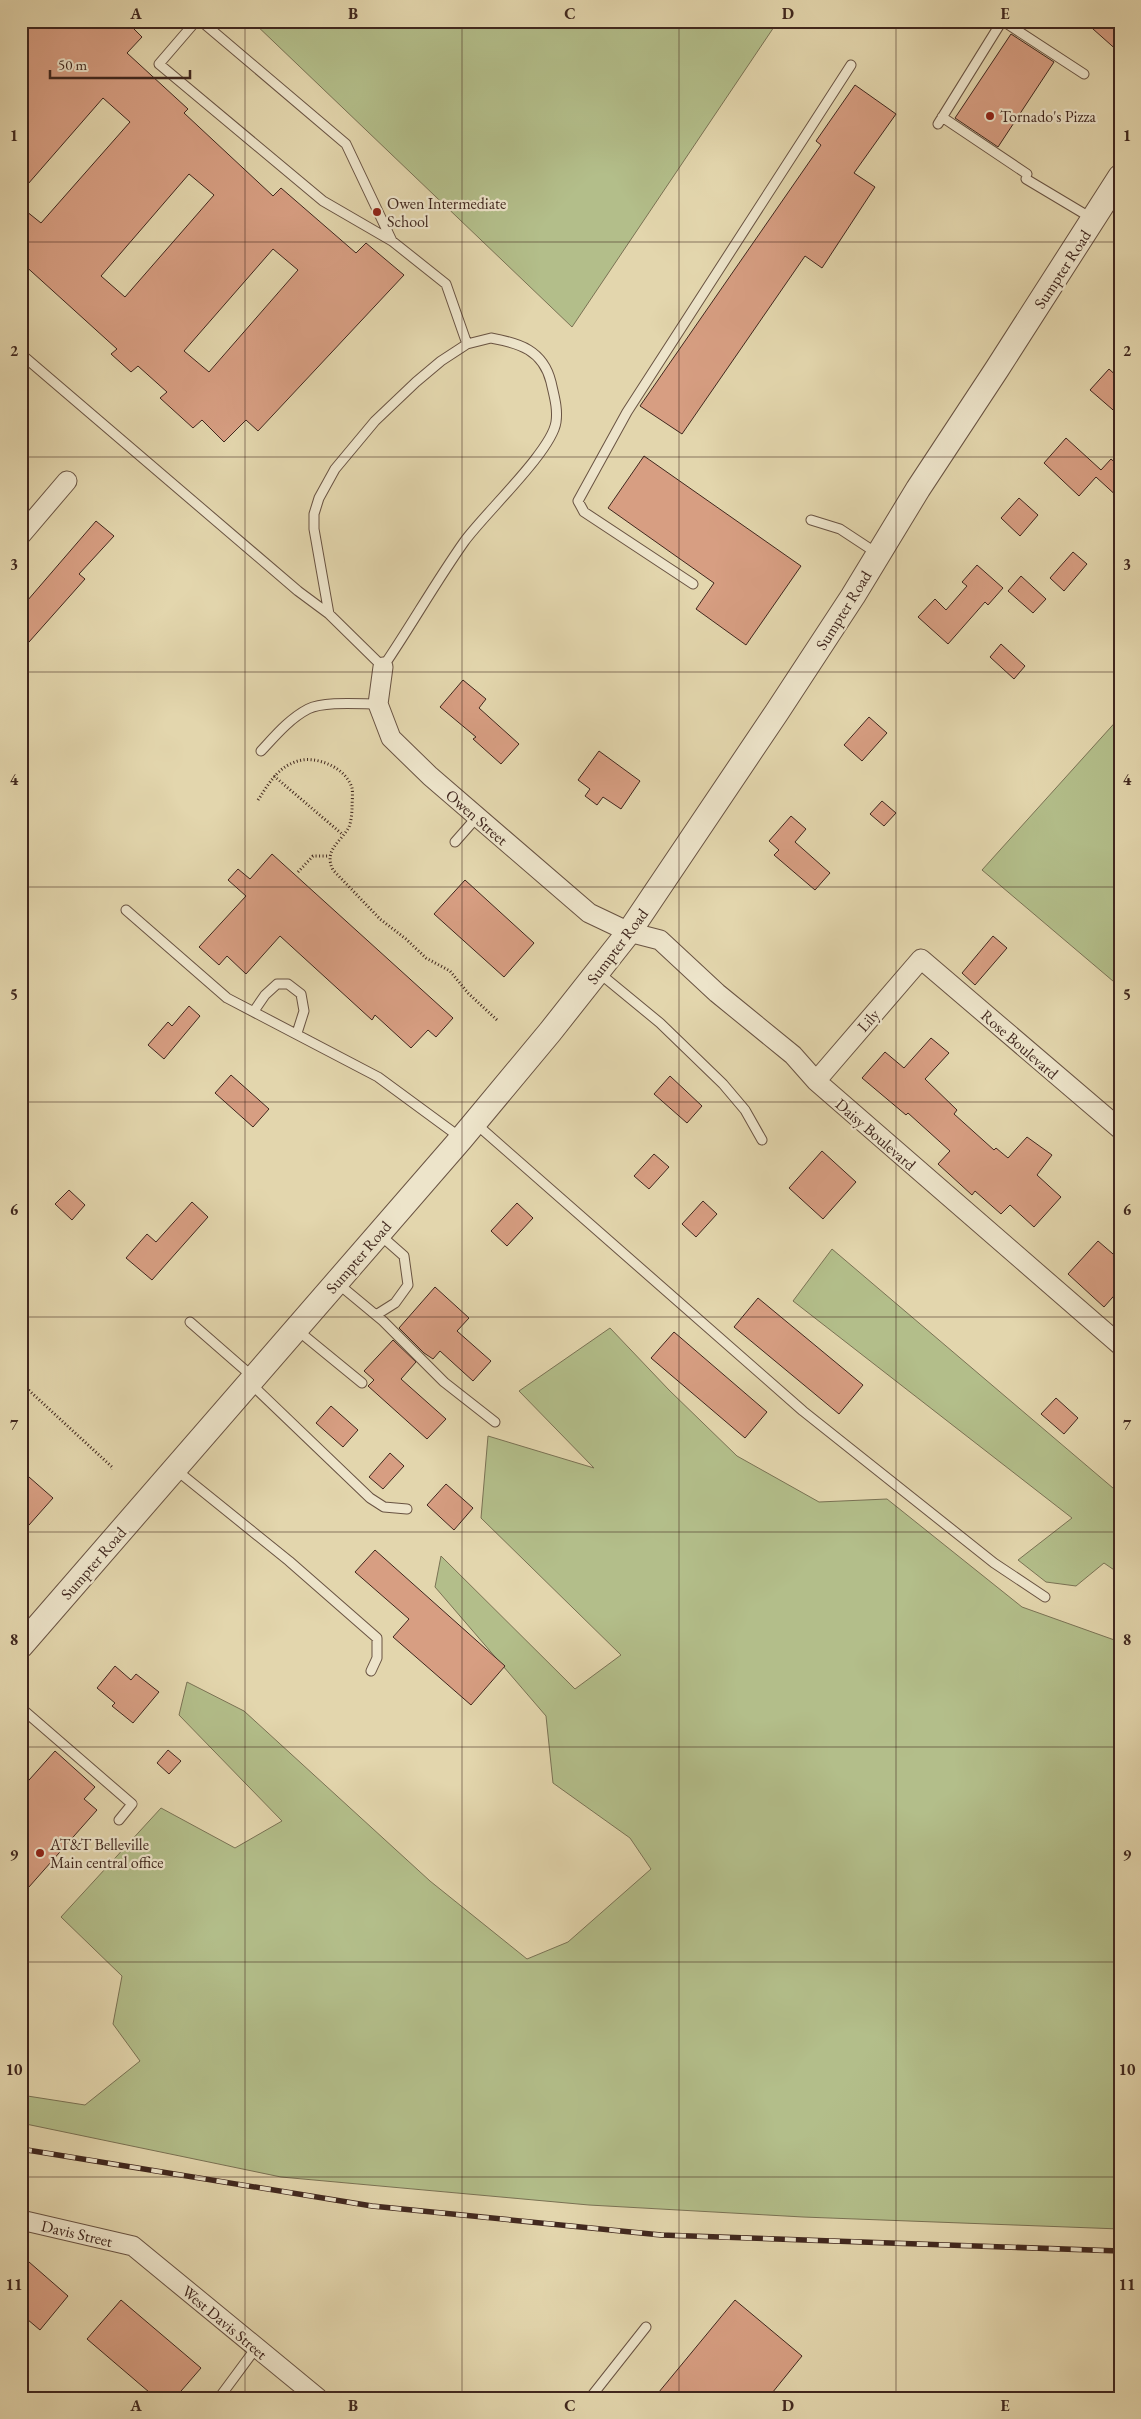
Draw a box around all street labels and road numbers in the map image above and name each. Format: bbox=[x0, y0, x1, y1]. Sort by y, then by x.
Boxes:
street label: Sumpter Road bbox=[1029, 225, 1096, 313]
street label: Sumpter Road bbox=[811, 566, 877, 654]
street label: Owen Street bbox=[441, 785, 512, 850]
street label: Sumpter Road bbox=[582, 903, 653, 989]
street label: Lily bbox=[853, 1004, 885, 1036]
street label: Rose Boulevard bbox=[976, 1005, 1064, 1084]
street label: Daisy Boulevard bbox=[831, 1094, 921, 1176]
street label: Sumpter Road bbox=[321, 1216, 396, 1298]
street label: Sumpter Road bbox=[56, 1522, 131, 1604]
street label: Davis Street bbox=[39, 2215, 115, 2252]
street label: West Davis Street bbox=[178, 2281, 272, 2364]

